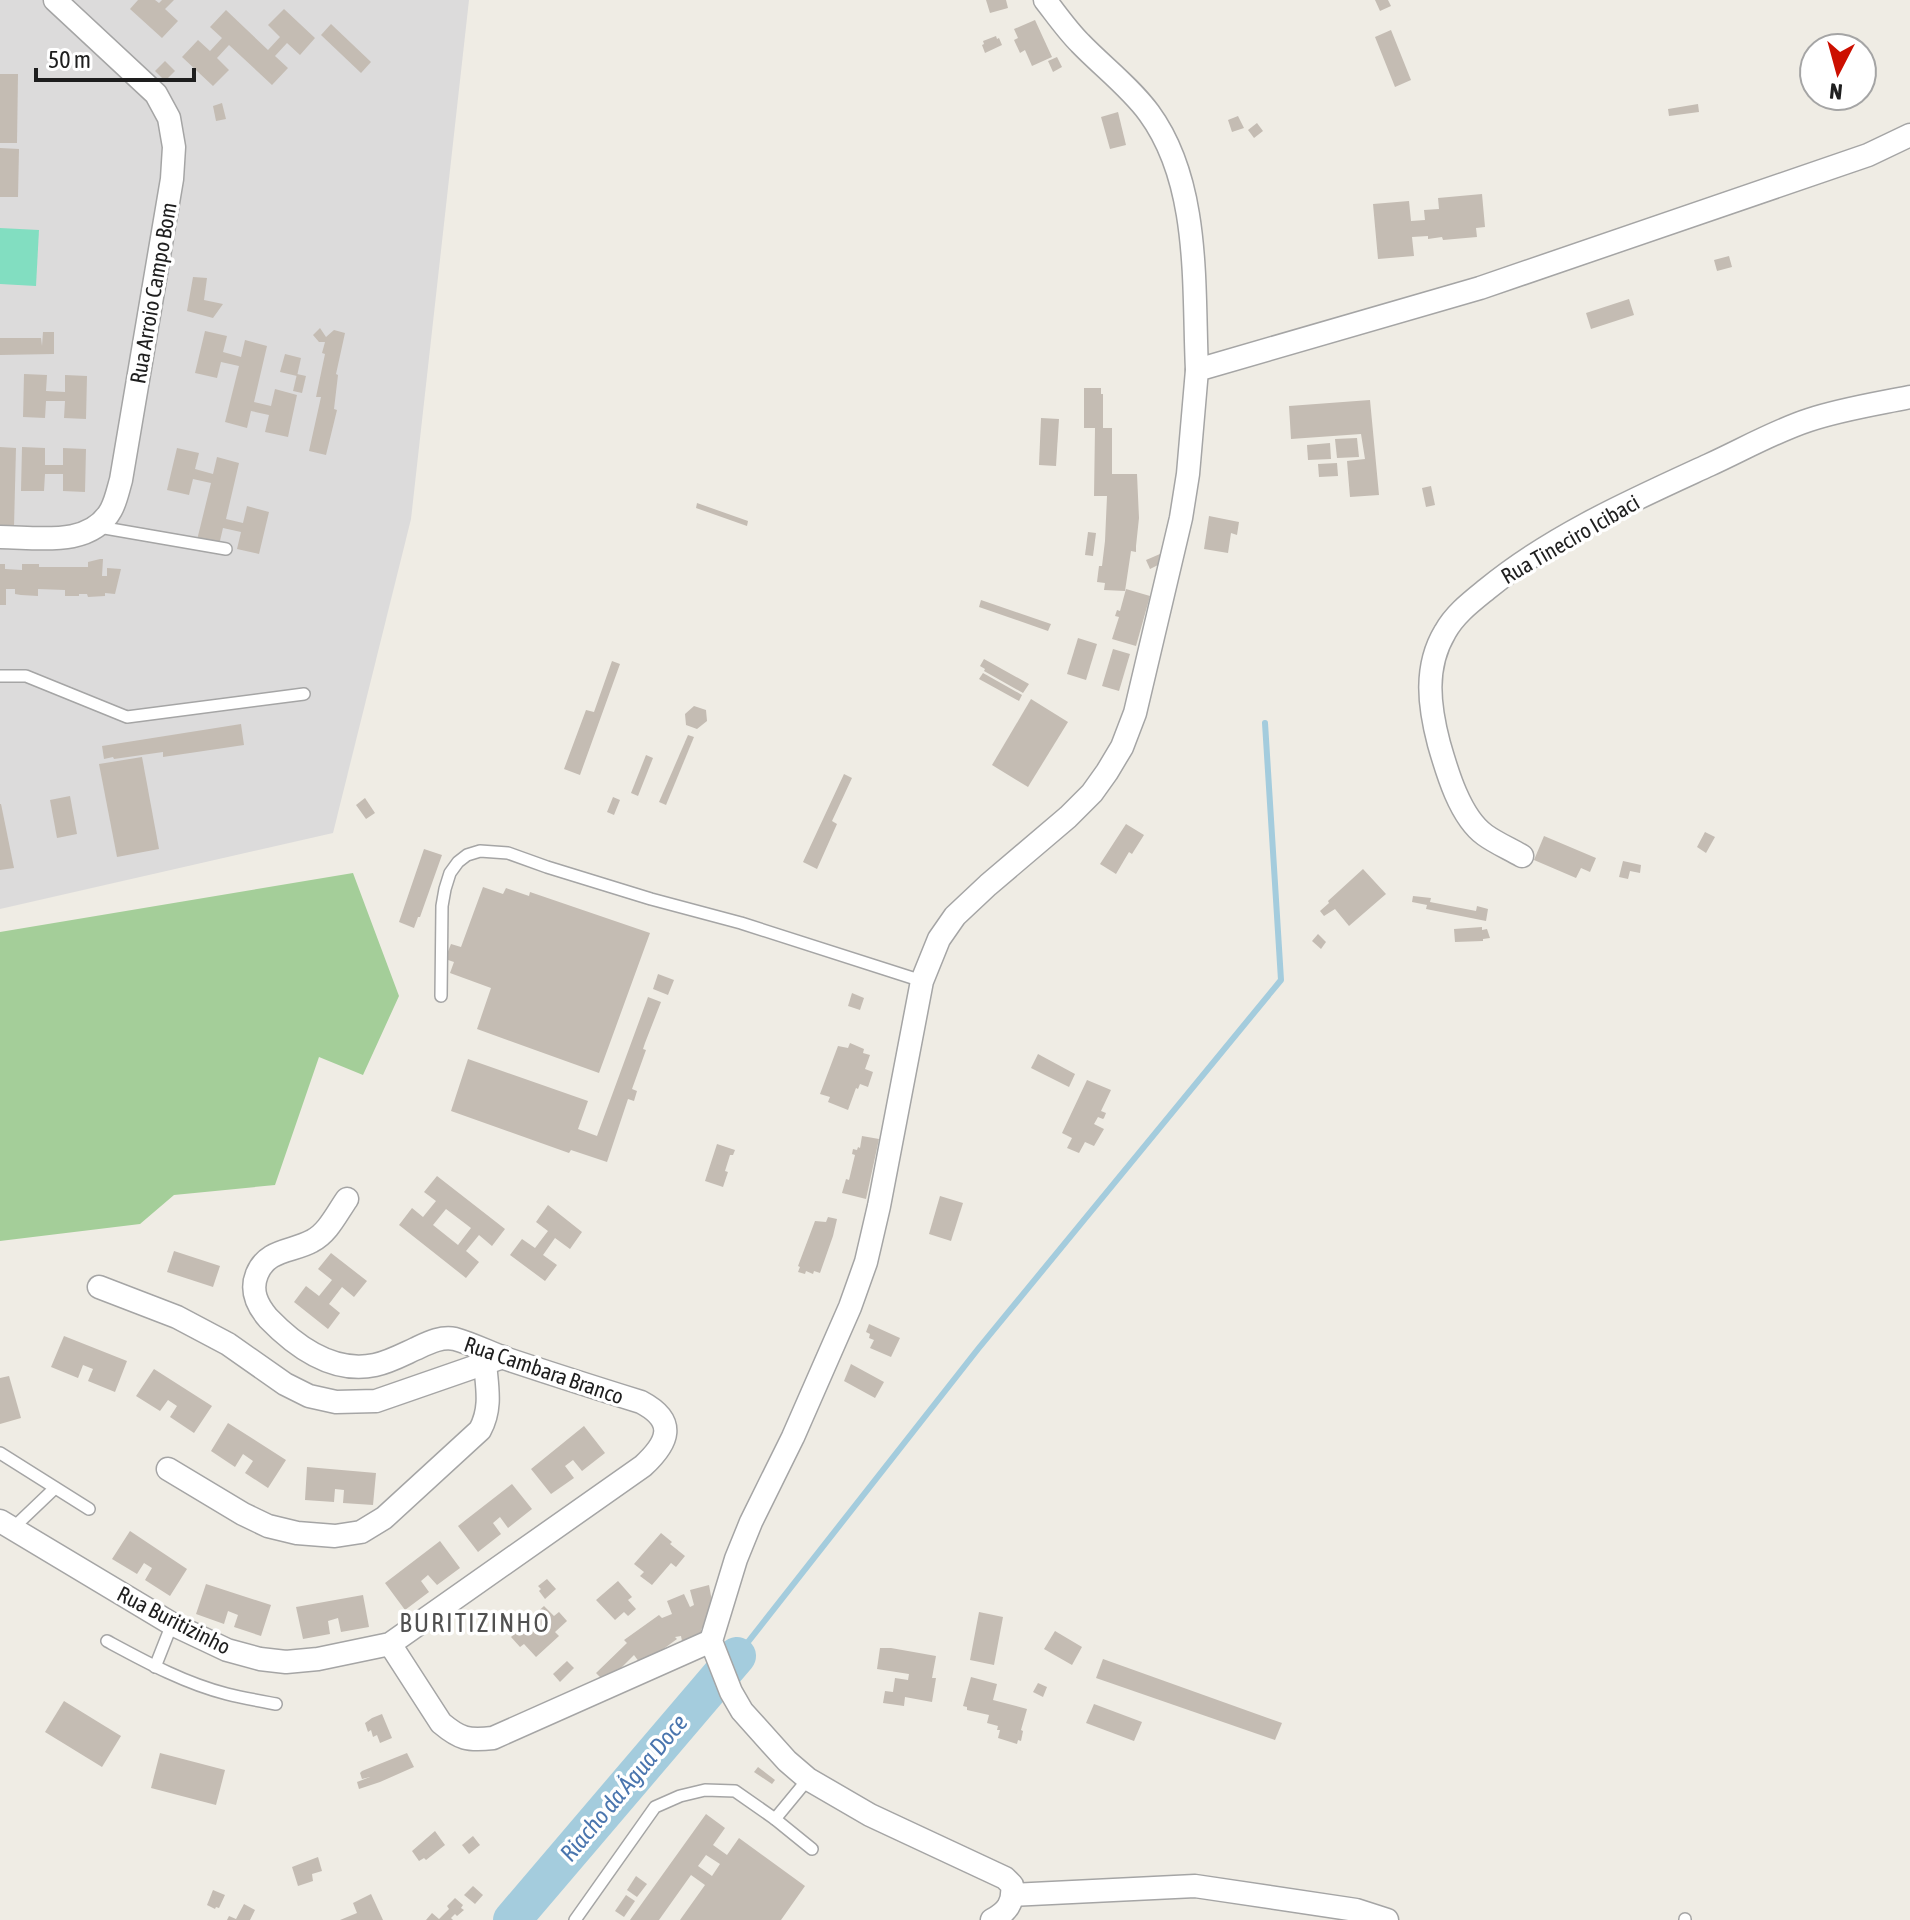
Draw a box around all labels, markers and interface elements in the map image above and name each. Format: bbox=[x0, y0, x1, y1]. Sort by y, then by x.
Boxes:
scale bar bbox=[36, 32, 194, 82]
north arrow bbox=[1798, 32, 1878, 112]
text: 50 m bbox=[48, 46, 91, 73]
text: N bbox=[1828, 78, 1844, 105]
street label: Rua Arroio Campo Bom bbox=[124, 200, 182, 386]
street label: Rua Tineciro Icibaci bbox=[1496, 489, 1644, 589]
street label: Rua Cambara Branco bbox=[461, 1331, 627, 1409]
street label: Rua Buritizinho bbox=[113, 1580, 235, 1660]
district label: BURITIZINHO bbox=[399, 1608, 551, 1638]
water label: Riacho da Água Doce bbox=[554, 1709, 693, 1867]

